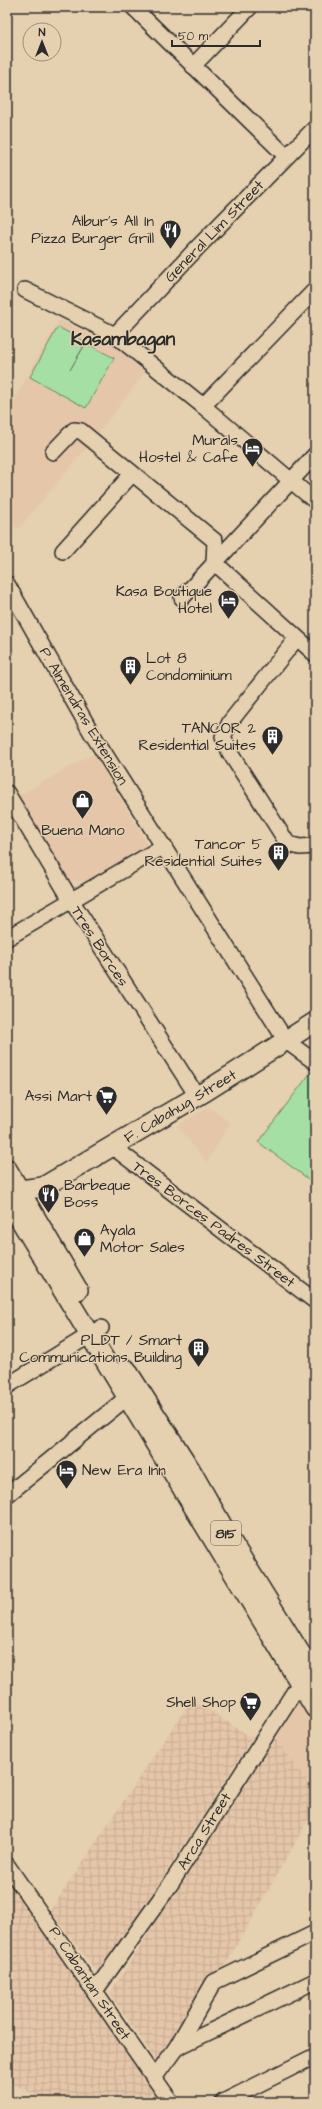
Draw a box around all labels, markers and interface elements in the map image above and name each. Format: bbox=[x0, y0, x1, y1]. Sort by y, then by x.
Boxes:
north arrow bbox=[22, 22, 62, 62]
scale bar bbox=[172, 22, 260, 48]
text: N bbox=[39, 25, 46, 40]
text: 50 m bbox=[178, 28, 209, 45]
street label: General Lim Street bbox=[160, 175, 269, 287]
place label: Albur's All In Pizza Burger Grill bbox=[31, 211, 154, 250]
restaurant icon: Albur's All In Pizza Burger Grill bbox=[157, 217, 183, 250]
district label: Kasambagan bbox=[71, 326, 176, 354]
place label: Murals Hostel & Cafe bbox=[139, 430, 238, 468]
hotel icon: Murals Hostel & Cafe bbox=[240, 436, 266, 469]
place label: Kasa Boutique Hotel bbox=[116, 581, 212, 619]
hotel icon: Kasa Boutique Hotel bbox=[215, 587, 241, 620]
street label: P. Almendras Extension bbox=[34, 643, 133, 790]
place label: Lot 8 Condominium bbox=[146, 648, 232, 686]
building icon: Lot 8 Condominium bbox=[117, 654, 143, 687]
place label: TANCOR 2 Residential Suites bbox=[139, 718, 256, 756]
building icon: TANCOR 2 Residential Suites bbox=[259, 724, 285, 757]
shop icon: Buena Mano bbox=[70, 788, 96, 821]
place label: Buena Mano bbox=[41, 820, 125, 841]
place label: Tancor 5 Residential Suites bbox=[145, 834, 262, 872]
building icon: Tancor 5 Residential Suites bbox=[265, 840, 291, 873]
street label: Tres Borces bbox=[66, 902, 134, 991]
street label: F. Cabahug Street bbox=[120, 1064, 241, 1149]
supermarket icon: Assi Mart bbox=[94, 1083, 120, 1116]
place label: Assi Mart bbox=[25, 1086, 92, 1107]
street label: Tres Borces Padres Street bbox=[128, 1156, 299, 1293]
place label: Barbeque Boss bbox=[64, 1175, 131, 1213]
restaurant icon: Barbeque Boss bbox=[35, 1181, 61, 1214]
place label: Ayala Motor Sales bbox=[100, 1220, 185, 1258]
shop icon: Ayala Motor Sales bbox=[71, 1226, 97, 1259]
place label: PLDT / Smart Communications Building bbox=[19, 1330, 182, 1369]
building icon: PLDT / Smart Communications Building bbox=[185, 1336, 211, 1369]
hotel icon: New Era Inn bbox=[53, 1457, 79, 1490]
place label: New Era Inn bbox=[82, 1460, 166, 1481]
road number: 815 bbox=[211, 1521, 241, 1545]
supermarket icon: Shell Shop bbox=[238, 1689, 264, 1722]
place label: Shell Shop bbox=[166, 1692, 236, 1713]
street label: Arca Street bbox=[172, 1789, 236, 1874]
street label: P. Cabantan Street bbox=[44, 1922, 135, 2044]

